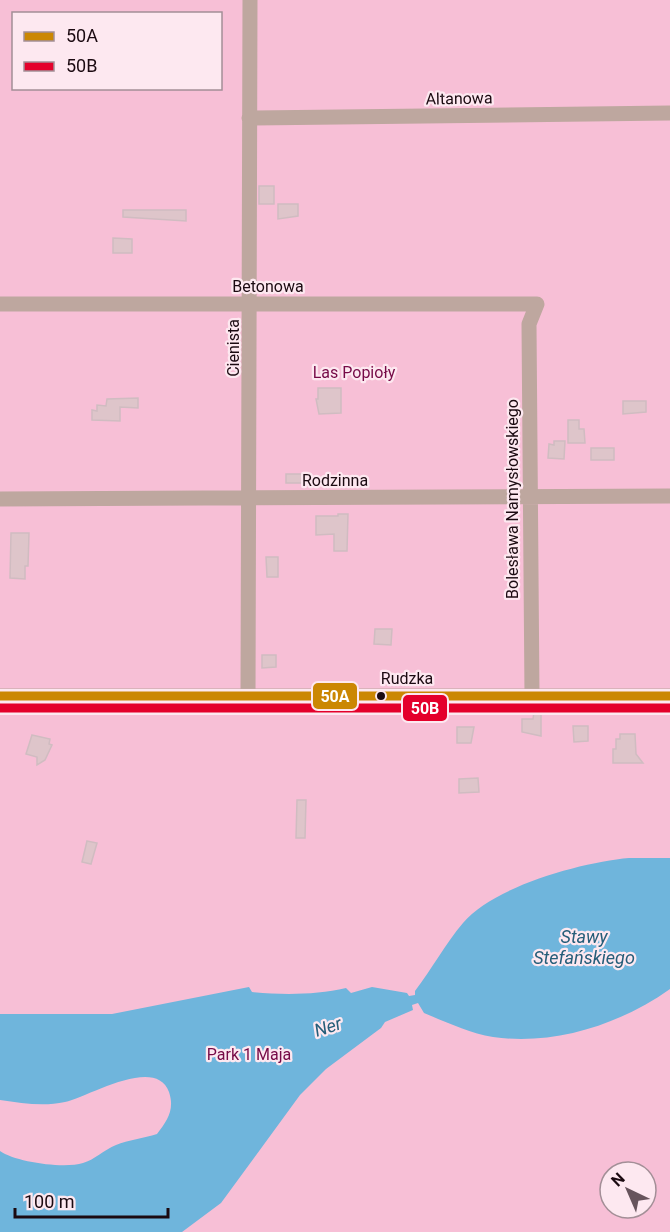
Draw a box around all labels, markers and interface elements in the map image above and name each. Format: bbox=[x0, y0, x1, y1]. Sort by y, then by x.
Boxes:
legend bbox=[12, 12, 222, 90]
text: 50A bbox=[66, 25, 98, 46]
text: 50B bbox=[66, 55, 97, 76]
street label: Altanowa bbox=[425, 88, 493, 109]
street label: Betonowa bbox=[232, 277, 304, 296]
street label: Cienista bbox=[224, 319, 243, 377]
park label: Las Popioły bbox=[313, 363, 396, 382]
street label: Bolesława Namysłowskiego bbox=[503, 399, 522, 599]
street label: Rodzinna bbox=[302, 471, 368, 490]
street label: Rudzka bbox=[381, 669, 433, 688]
line badge: 50A bbox=[312, 682, 358, 710]
text: 50A bbox=[320, 687, 350, 706]
unlabelled marker bbox=[375, 690, 387, 702]
line badge: 50B bbox=[402, 694, 448, 722]
text: 50B bbox=[411, 699, 439, 718]
water label: Stawy Stefańskiego bbox=[533, 926, 635, 968]
water label: Ner bbox=[311, 1012, 345, 1041]
park label: Park 1 Maja bbox=[207, 1045, 291, 1064]
north arrow bbox=[598, 1160, 658, 1220]
text: N bbox=[607, 1169, 629, 1190]
scale bar bbox=[15, 1181, 168, 1219]
text: 100 m bbox=[24, 1191, 75, 1212]

